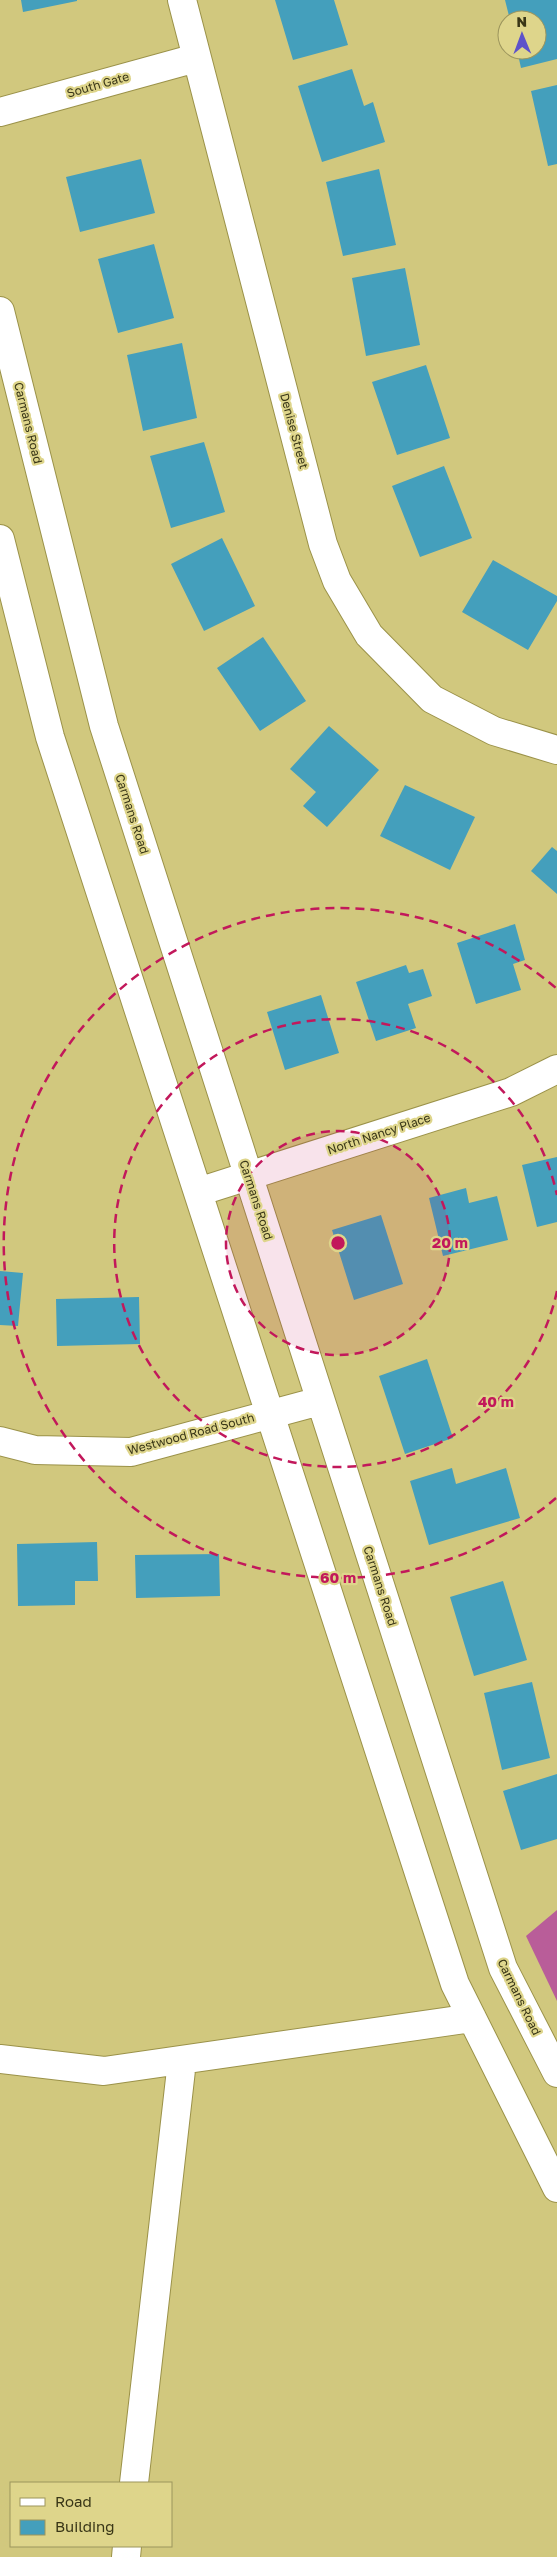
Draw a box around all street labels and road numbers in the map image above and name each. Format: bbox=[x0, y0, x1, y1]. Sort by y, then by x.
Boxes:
street label: South Gate bbox=[65, 68, 131, 101]
street label: Carmans Road bbox=[11, 381, 46, 465]
street label: Denise Street bbox=[277, 391, 312, 471]
street label: Carmans Road bbox=[112, 772, 152, 856]
street label: North Nancy Place bbox=[325, 1110, 432, 1157]
street label: Carmans Road bbox=[236, 1158, 276, 1242]
street label: Westwood Road South bbox=[126, 1409, 256, 1458]
street label: Carmans Road bbox=[360, 1544, 400, 1628]
street label: Carmans Road bbox=[494, 1956, 544, 2037]

